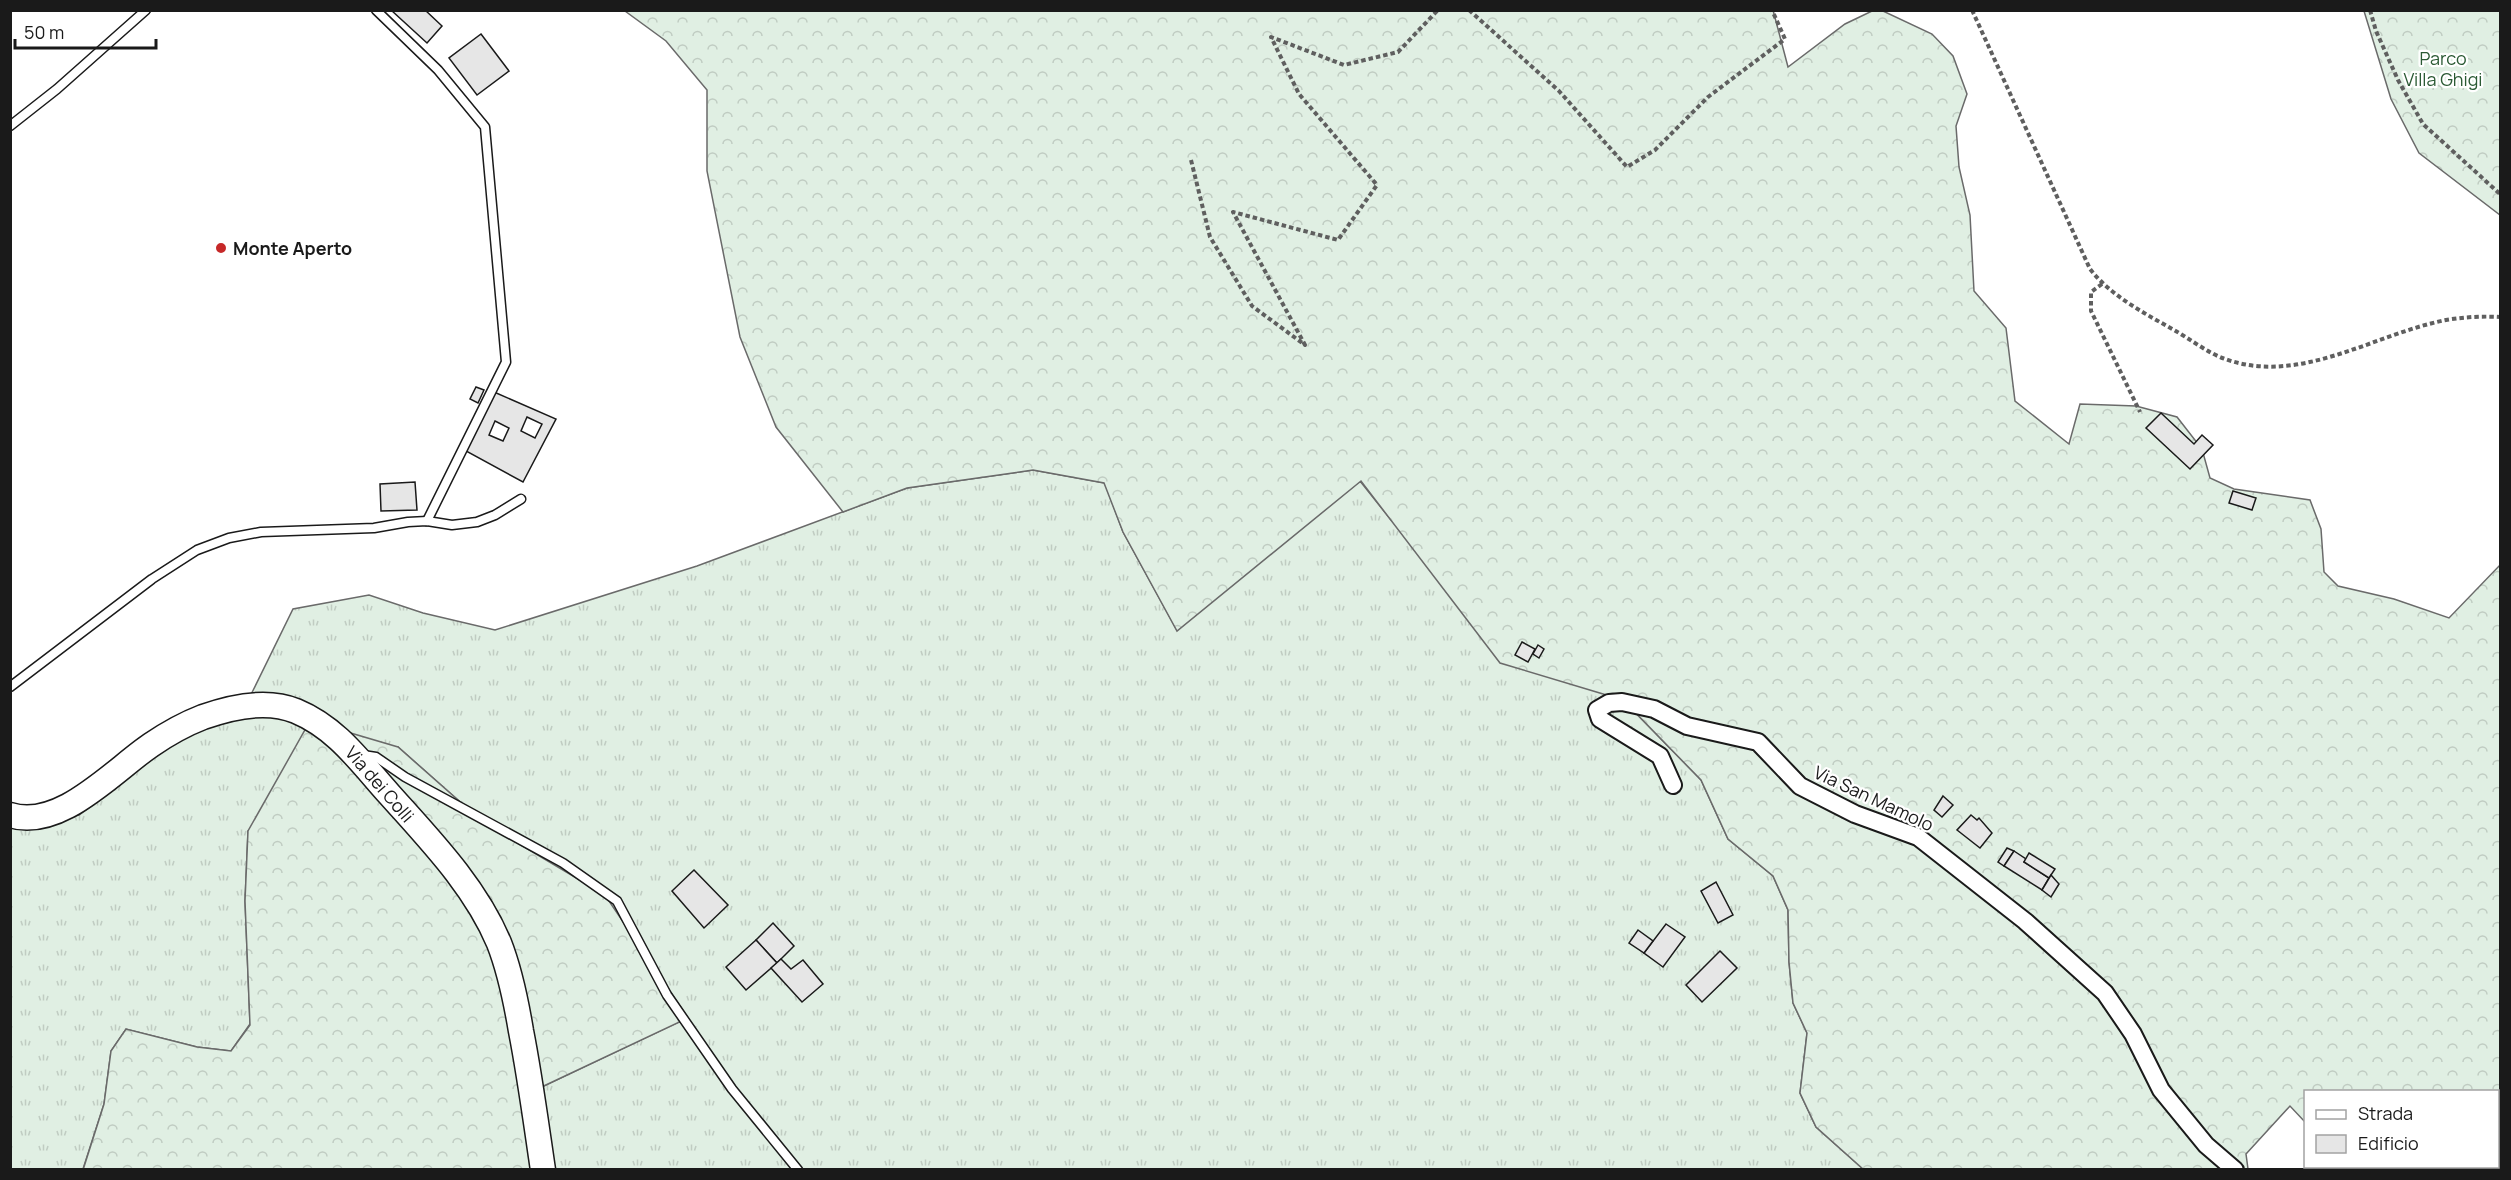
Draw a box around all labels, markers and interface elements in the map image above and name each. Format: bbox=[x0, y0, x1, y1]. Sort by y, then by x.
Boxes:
scale bar bbox=[15, 12, 156, 50]
text: 50 m bbox=[24, 20, 64, 44]
park label: Parco Villa Ghigi bbox=[2403, 46, 2483, 91]
place label: Monte Aperto bbox=[233, 236, 352, 260]
marker: Monte Aperto bbox=[214, 241, 228, 255]
street label: Via dei Colli bbox=[340, 741, 420, 827]
street label: Via San Mamolo bbox=[1810, 760, 1938, 836]
legend bbox=[2304, 1090, 2499, 1168]
text: Strada bbox=[2358, 1101, 2413, 1125]
text: Edificio bbox=[2358, 1131, 2419, 1155]

